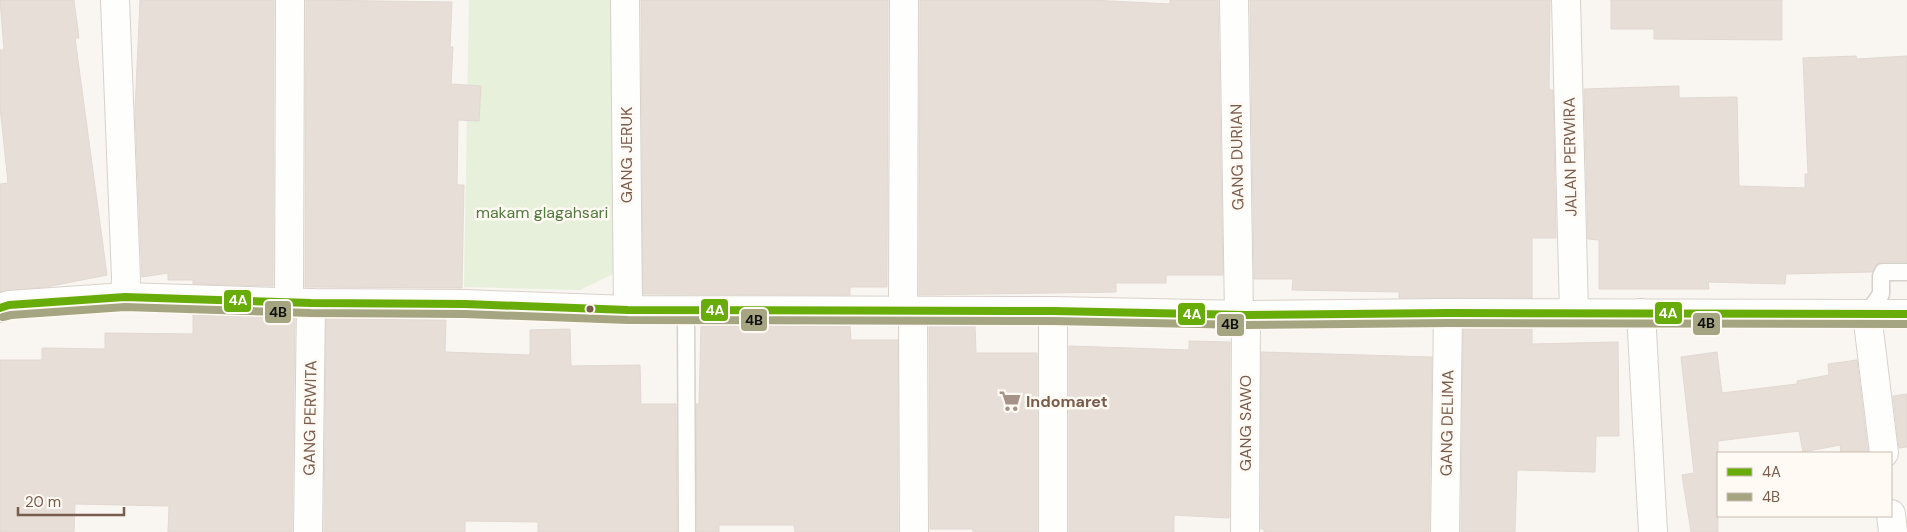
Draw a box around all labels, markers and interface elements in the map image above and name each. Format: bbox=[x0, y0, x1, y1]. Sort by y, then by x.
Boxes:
street label: JALAN PERWIRA bbox=[1558, 97, 1582, 217]
street label: GANG DURIAN bbox=[1226, 104, 1248, 210]
street label: GANG JERUK bbox=[616, 107, 637, 203]
park label: makam glagahsari bbox=[476, 202, 608, 223]
line badge: 4A bbox=[223, 289, 252, 313]
text: 4A bbox=[228, 291, 248, 309]
line badge: 4A bbox=[700, 298, 729, 322]
line badge: 4B bbox=[264, 300, 292, 324]
text: 4A bbox=[705, 301, 725, 319]
line badge: 4A bbox=[1654, 301, 1683, 325]
line badge: 4A bbox=[1177, 302, 1206, 326]
text: 4B bbox=[269, 303, 287, 321]
unlabelled marker bbox=[585, 304, 595, 314]
text: 4A bbox=[1658, 304, 1678, 322]
text: 4A bbox=[1182, 305, 1202, 323]
line badge: 4B bbox=[740, 308, 768, 332]
text: 4B bbox=[745, 311, 763, 329]
line badge: 4B bbox=[1692, 312, 1721, 336]
line badge: 4B bbox=[1216, 313, 1245, 337]
text: 4B bbox=[1697, 314, 1715, 332]
text: 4B bbox=[1221, 315, 1239, 333]
street label: GANG PERWITA bbox=[298, 360, 322, 476]
street label: GANG DELIMA bbox=[1436, 369, 1458, 476]
street label: GANG SAWO bbox=[1235, 375, 1256, 471]
supermarket icon: Indomaret bbox=[997, 388, 1023, 414]
place label: Indomaret bbox=[1026, 391, 1108, 412]
legend bbox=[1717, 452, 1892, 517]
text: 4A bbox=[1762, 462, 1781, 482]
scale bar bbox=[18, 484, 124, 516]
text: 4B bbox=[1762, 487, 1780, 507]
text: 20 m bbox=[25, 492, 61, 512]

